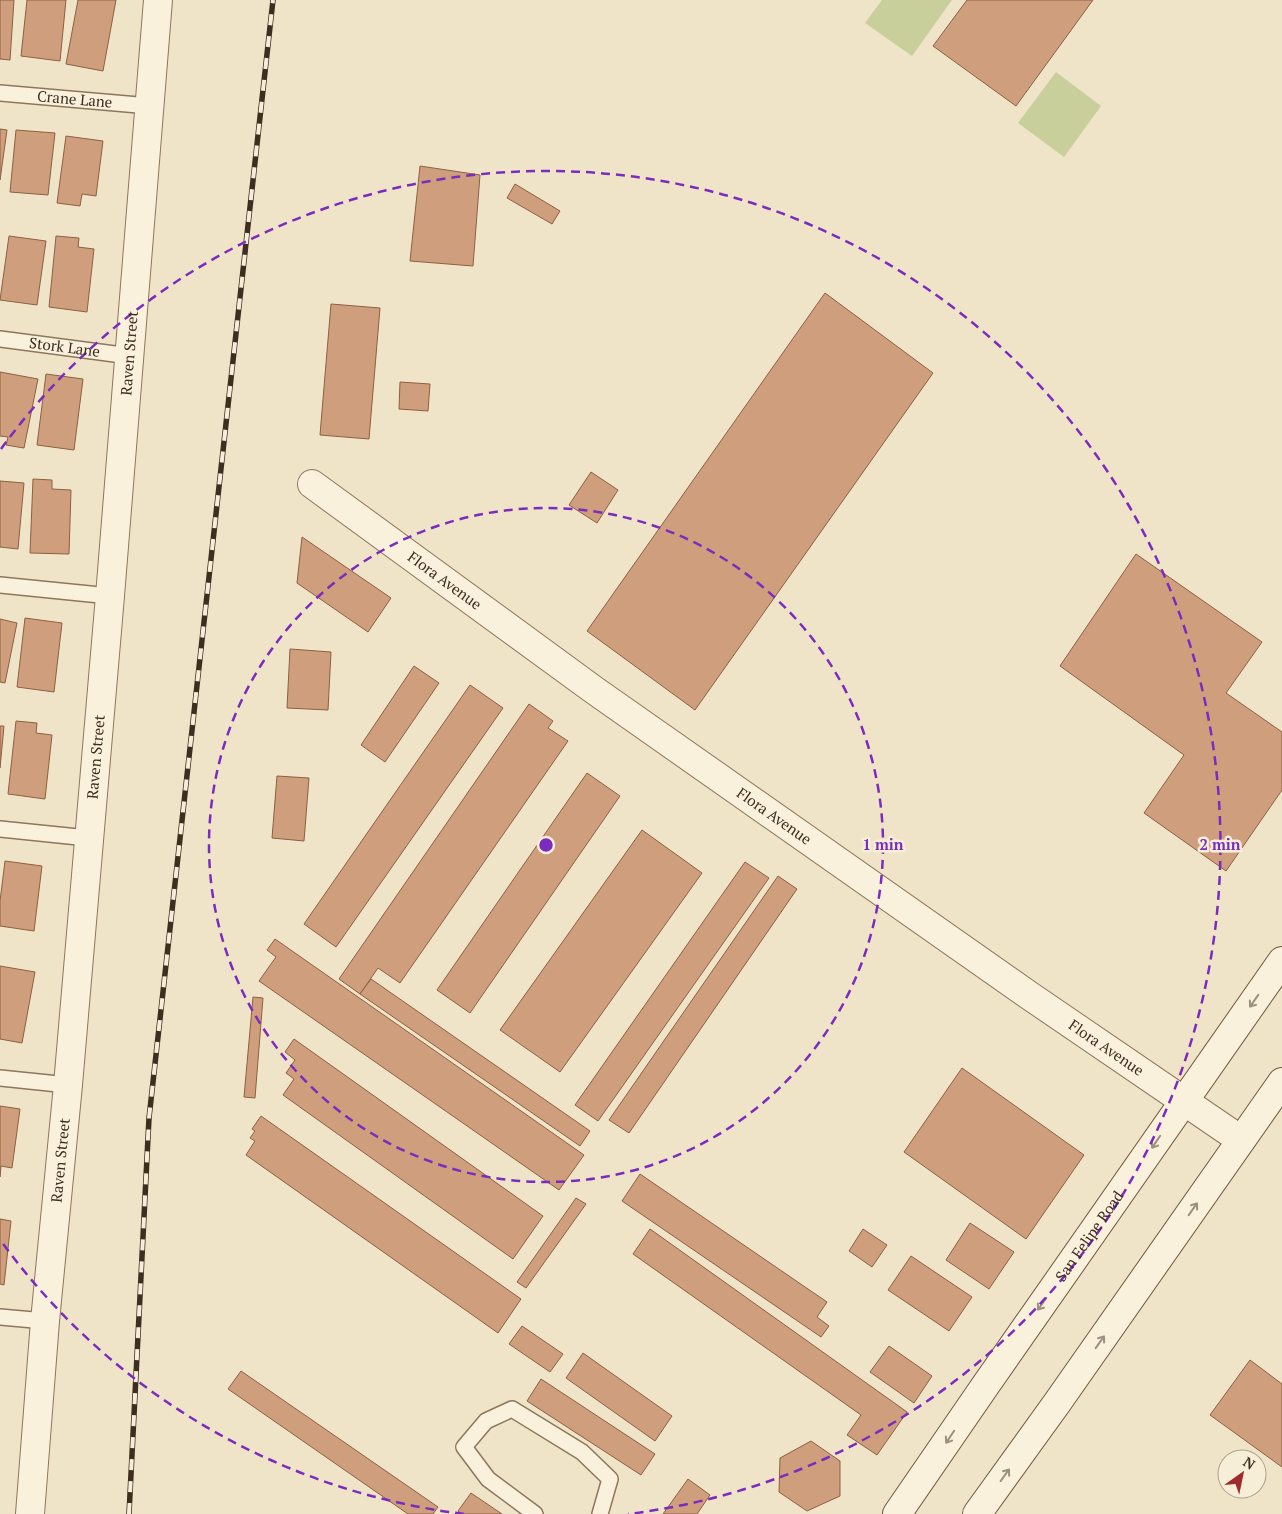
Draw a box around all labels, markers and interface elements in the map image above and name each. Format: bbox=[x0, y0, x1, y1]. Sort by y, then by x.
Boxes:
street label: Crane Lane bbox=[36, 85, 113, 112]
street label: Raven Street bbox=[115, 310, 142, 396]
street label: Stork Lane bbox=[28, 332, 101, 361]
street label: Flora Avenue bbox=[404, 546, 486, 614]
street label: Raven Street bbox=[82, 713, 109, 800]
street label: Flora Avenue bbox=[733, 782, 816, 849]
text: 1 min bbox=[862, 834, 904, 854]
text: 2 min bbox=[1199, 834, 1241, 854]
centre of rings bbox=[537, 836, 555, 854]
one-way arrow bbox=[1249, 994, 1259, 1008]
street label: Flora Avenue bbox=[1065, 1014, 1148, 1080]
street label: Raven Street bbox=[46, 1117, 74, 1203]
one-way arrow bbox=[1151, 1135, 1161, 1149]
street label: San Felipe Road bbox=[1050, 1186, 1127, 1285]
one-way arrow bbox=[1188, 1202, 1198, 1216]
one-way arrow bbox=[1037, 1297, 1048, 1310]
one-way arrow bbox=[1095, 1335, 1105, 1349]
one-way arrow bbox=[944, 1430, 955, 1444]
north arrow bbox=[1217, 1449, 1267, 1499]
text: N bbox=[1240, 1452, 1259, 1474]
one-way arrow bbox=[1000, 1468, 1010, 1482]

